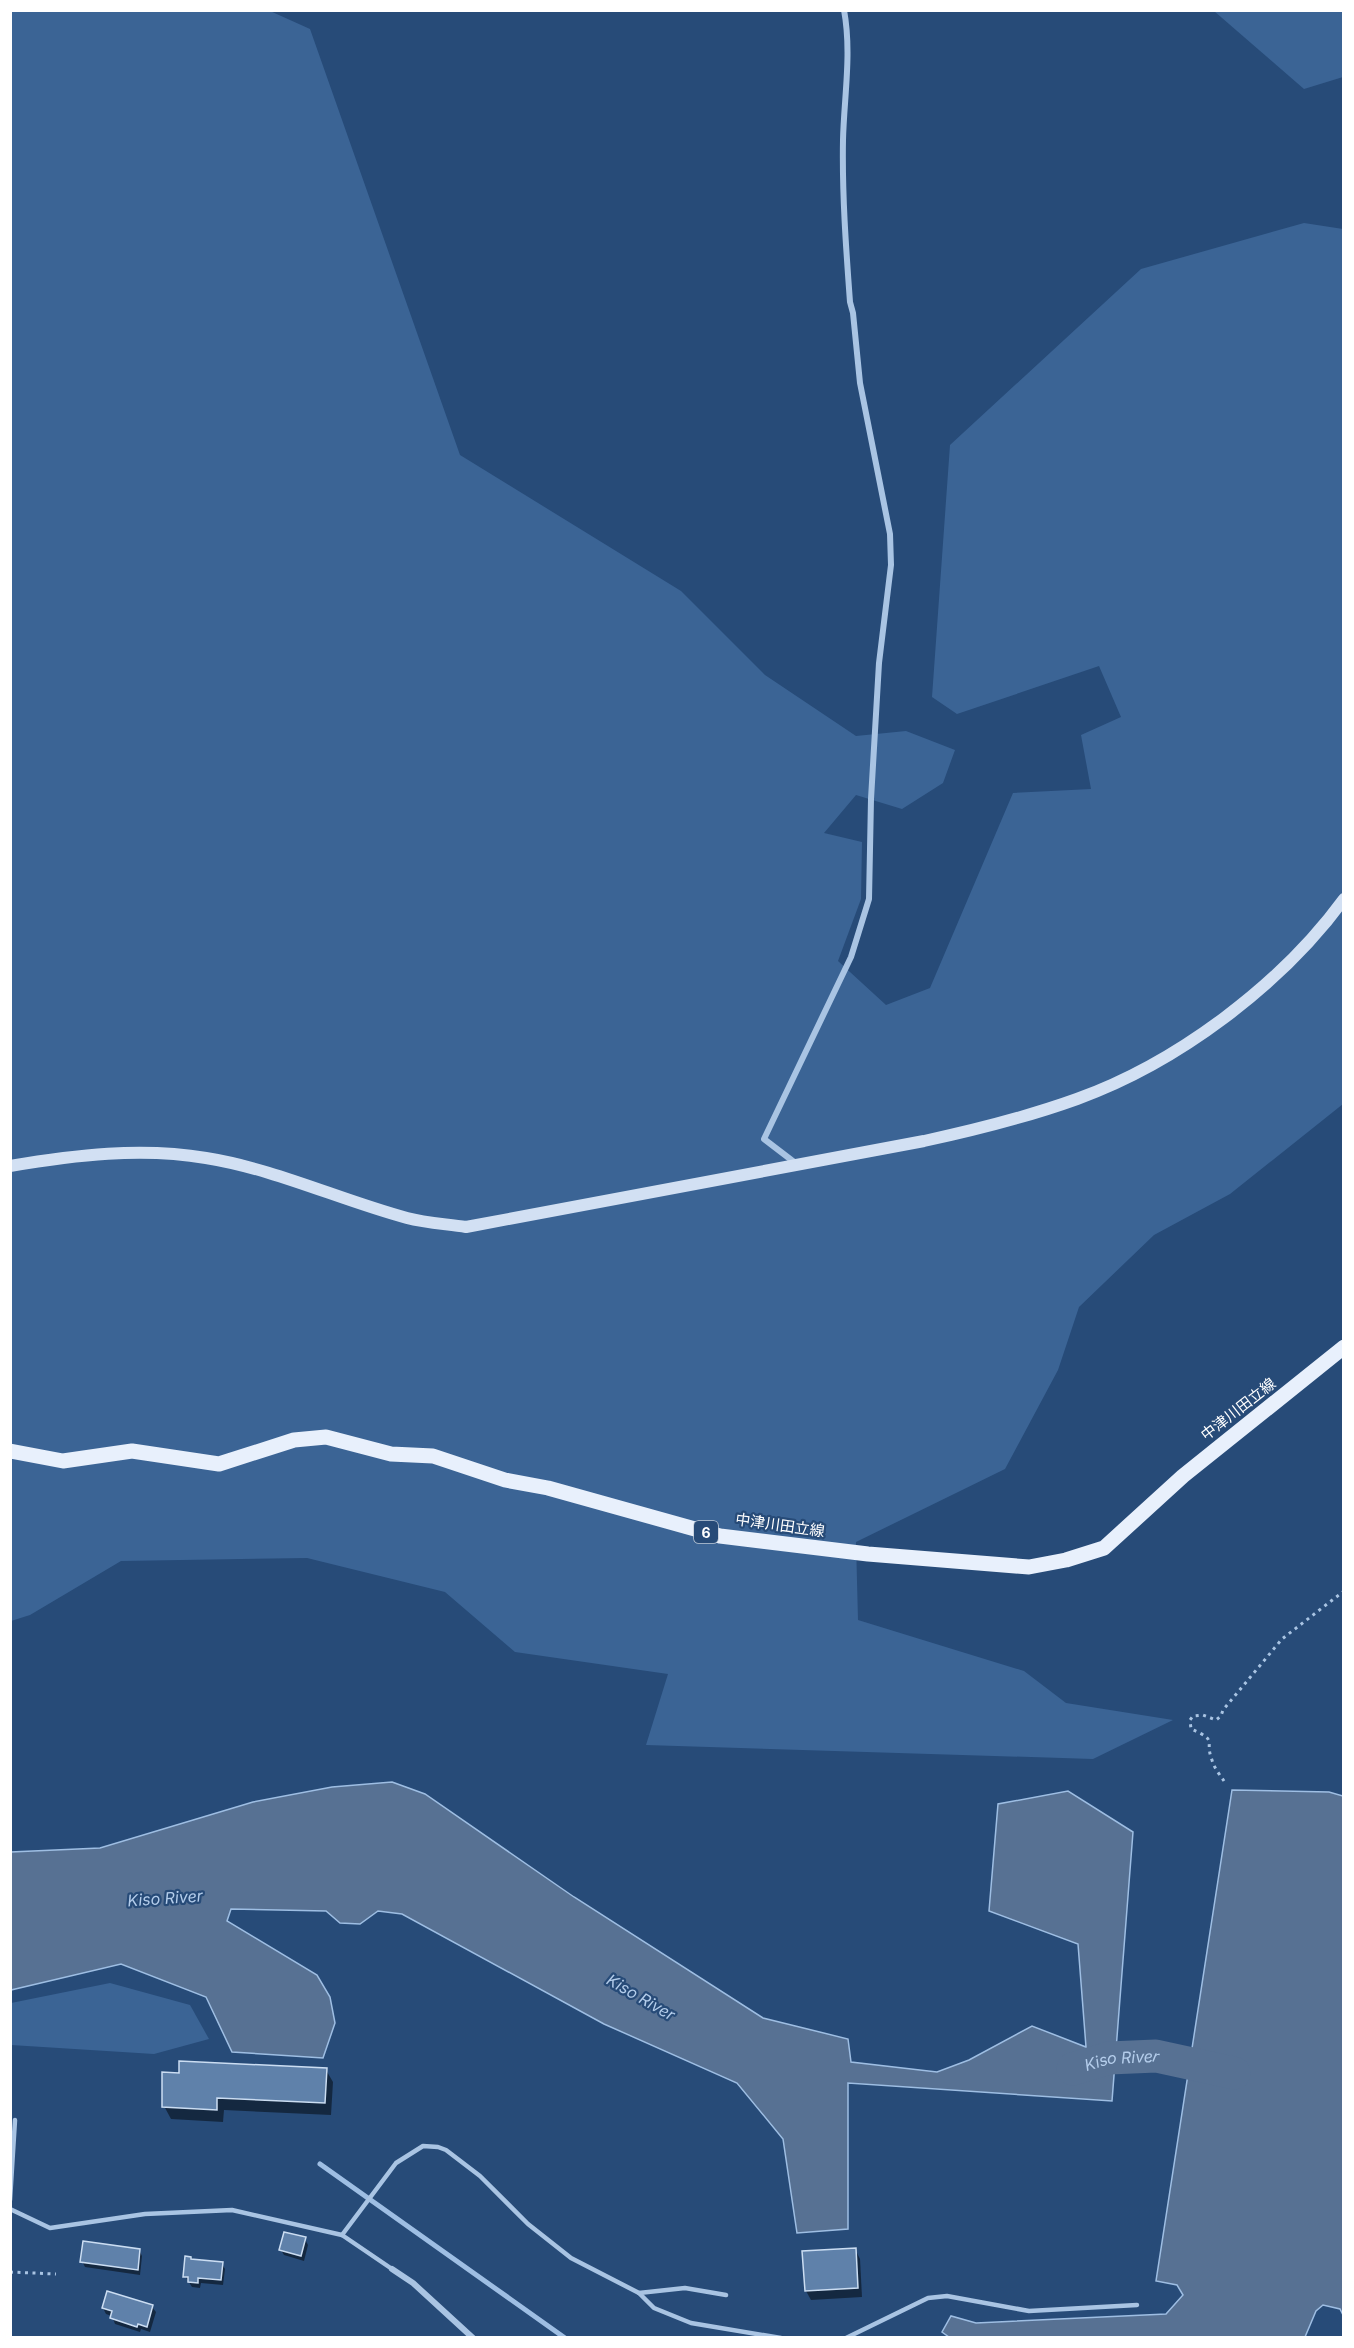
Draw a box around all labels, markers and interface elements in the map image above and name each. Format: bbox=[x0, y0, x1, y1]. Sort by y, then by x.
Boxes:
street label: 中津川田立線 bbox=[1197, 1374, 1279, 1444]
street label: 中津川田立線 bbox=[734, 1509, 826, 1541]
road number: 6 bbox=[694, 1521, 718, 1543]
water label: Kiso River bbox=[127, 1885, 204, 1911]
water label: Kiso River bbox=[603, 1969, 680, 2025]
water label: Kiso River bbox=[1082, 2046, 1162, 2075]

